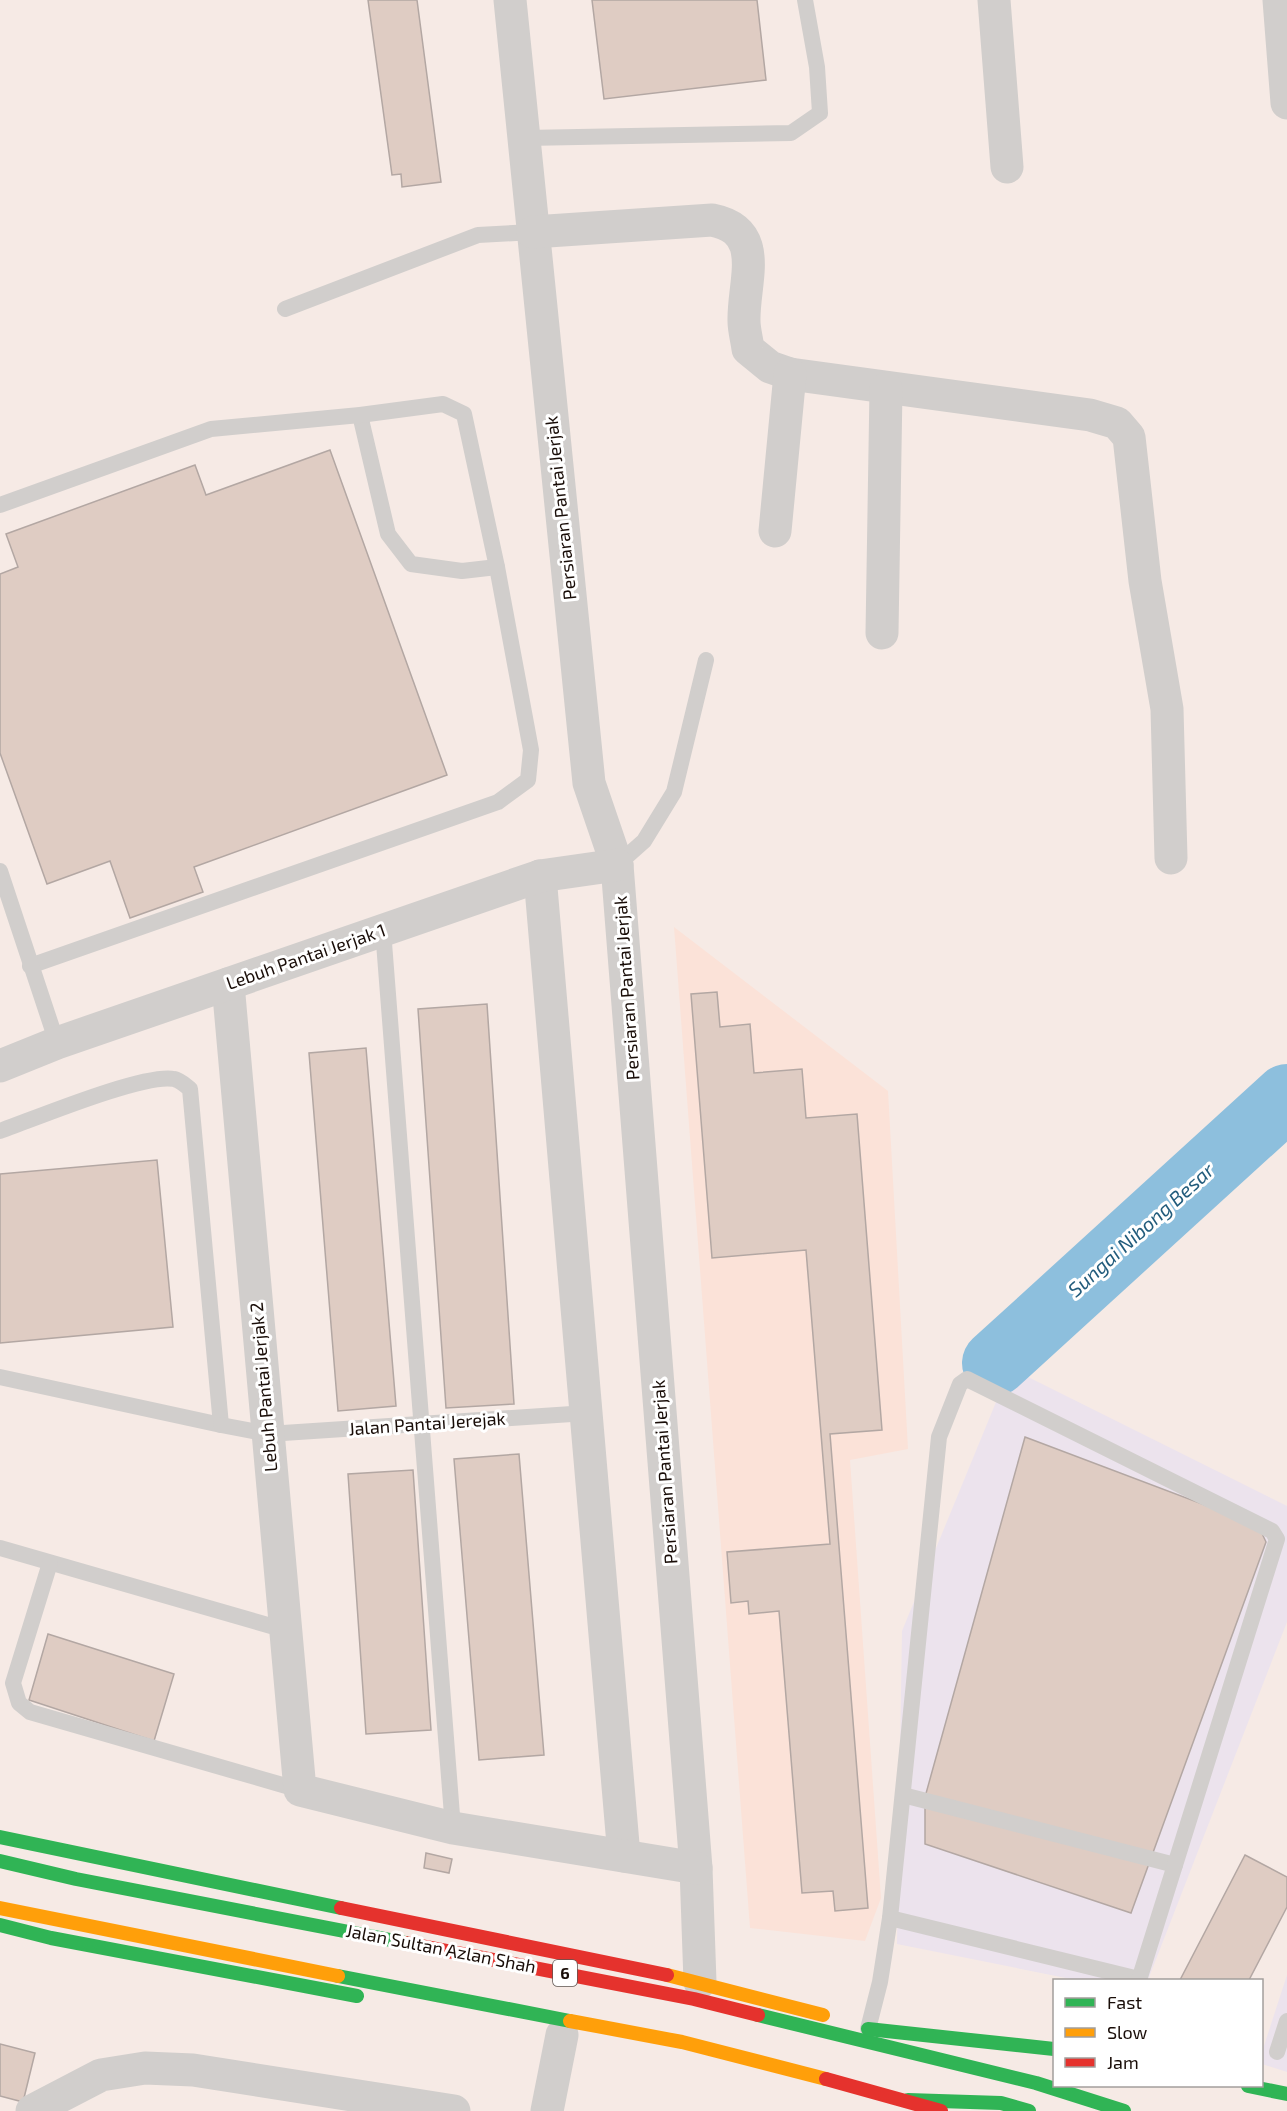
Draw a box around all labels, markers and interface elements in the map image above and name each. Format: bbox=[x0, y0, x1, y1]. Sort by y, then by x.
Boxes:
street label: Persiaran Pantai Jerjak bbox=[539, 415, 581, 601]
street label: Persiaran Pantai Jerjak bbox=[609, 895, 643, 1081]
street label: Lebuh Pantai Jerjak 1 bbox=[223, 918, 388, 994]
water label: Sungai Nibong Besar bbox=[1062, 1157, 1219, 1301]
street label: Lebuh Pantai Jerjak 2 bbox=[245, 1301, 281, 1473]
street label: Persiaran Pantai Jerjak bbox=[647, 1379, 681, 1565]
street label: Jalan Pantai Jerejak bbox=[348, 1407, 506, 1439]
street label: Jalan Sultan Azlan Shah bbox=[344, 1919, 538, 1977]
road number: 6 bbox=[553, 1960, 577, 1986]
legend bbox=[1053, 1979, 1263, 2087]
text: Fast bbox=[1107, 1991, 1142, 2013]
text: Slow bbox=[1107, 2021, 1148, 2043]
text: Jam bbox=[1107, 2051, 1139, 2073]

